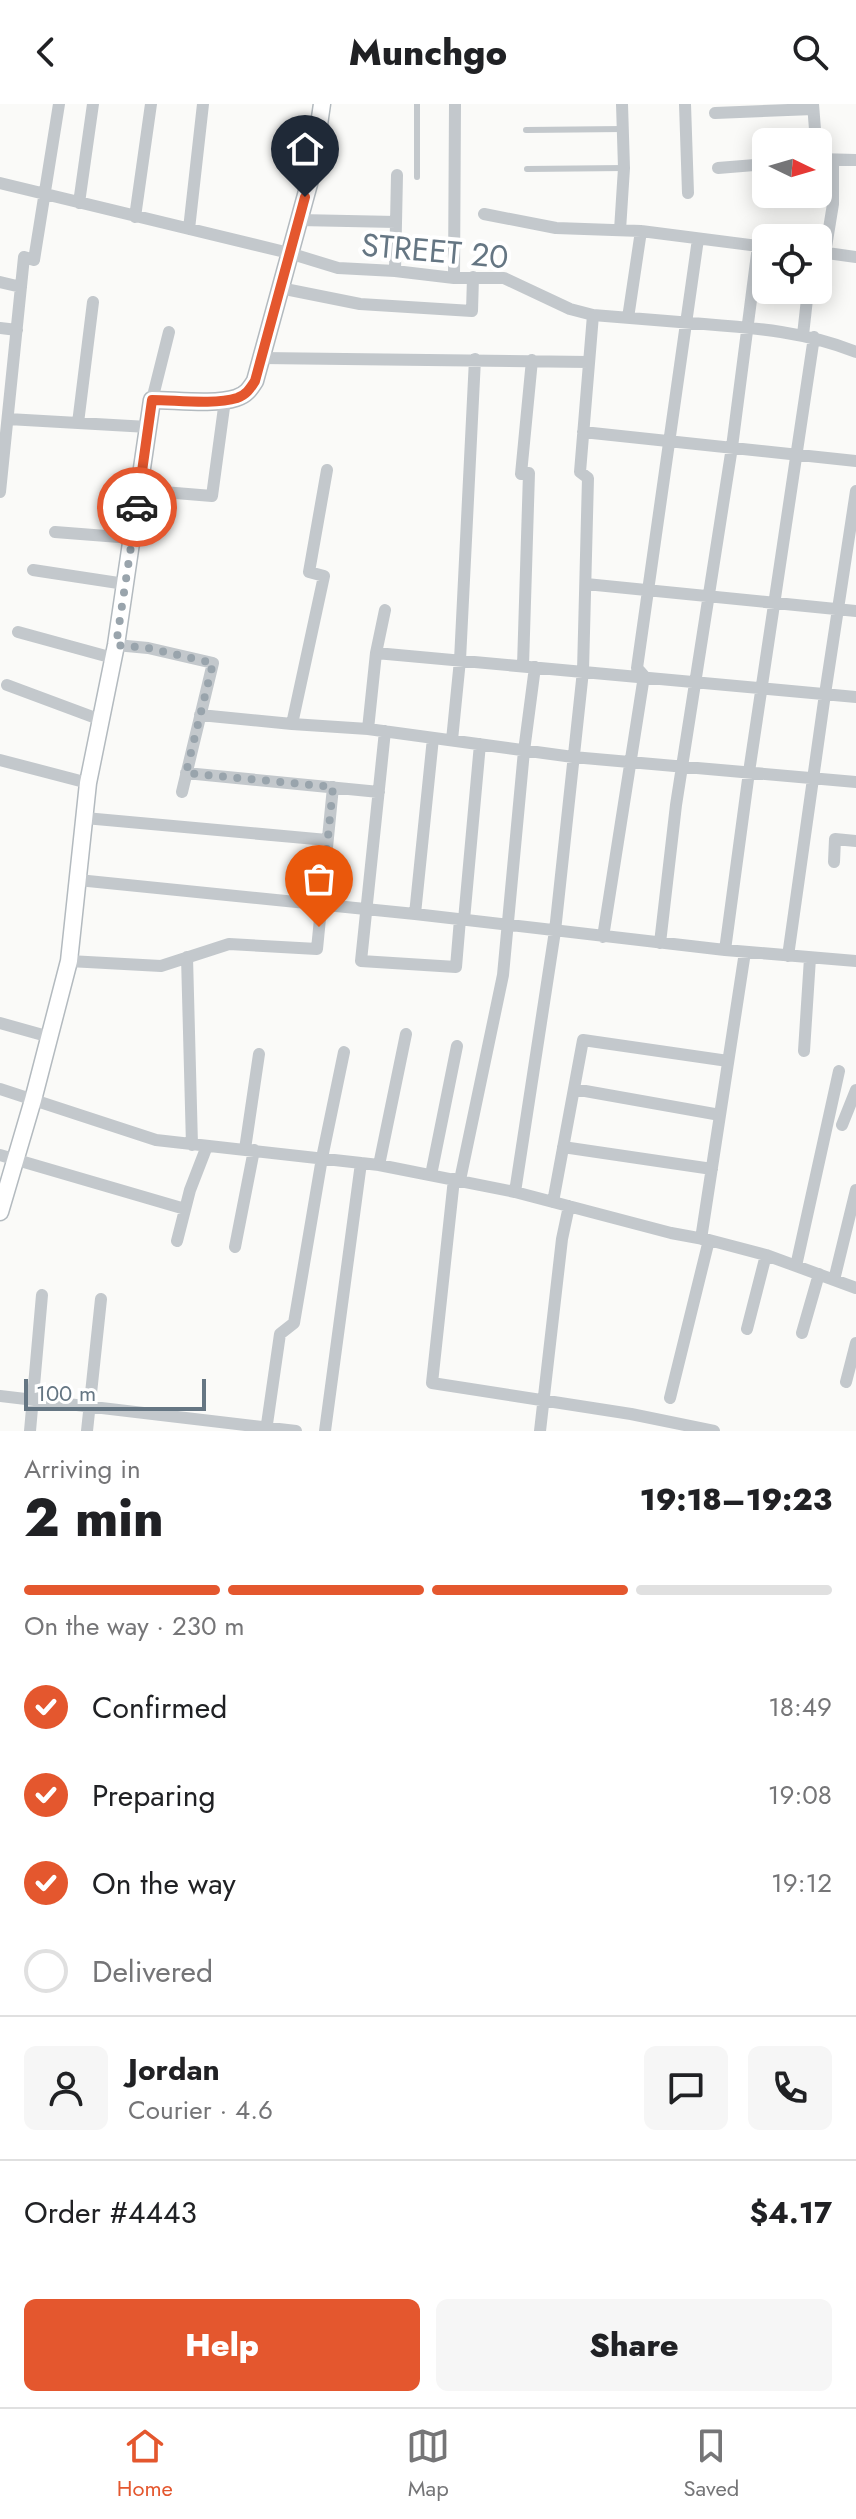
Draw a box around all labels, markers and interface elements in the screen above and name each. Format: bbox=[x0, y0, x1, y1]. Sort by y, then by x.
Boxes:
text: Munchgo bbox=[349, 26, 507, 78]
icon: back bbox=[24, 30, 68, 74]
icon: search bbox=[788, 30, 832, 74]
pin bbox=[271, 115, 339, 197]
icon: home bbox=[283, 127, 327, 171]
north arrow bbox=[752, 128, 832, 208]
map controls bbox=[752, 128, 832, 304]
street label: STREET 20 bbox=[360, 222, 510, 280]
button: locate bbox=[752, 224, 832, 304]
courier bbox=[97, 467, 177, 547]
icon: car bbox=[115, 485, 159, 529]
pin bbox=[285, 845, 353, 927]
icon: bag bbox=[297, 857, 341, 901]
scale bar bbox=[24, 1375, 206, 1411]
text: 100 m bbox=[36, 1377, 96, 1409]
text: Arriving in bbox=[24, 1450, 141, 1488]
text: 19:18–19:23 bbox=[640, 1478, 832, 1521]
text: 2 min bbox=[24, 1480, 164, 1556]
text: On the way · 230 m bbox=[24, 1607, 245, 1645]
icon: check bbox=[24, 1685, 68, 1729]
text: Confirmed bbox=[92, 1686, 227, 1729]
text: 18:49 bbox=[768, 1688, 832, 1726]
icon: check bbox=[24, 1773, 68, 1817]
text: Preparing bbox=[92, 1774, 216, 1817]
text: 19:08 bbox=[768, 1776, 832, 1814]
icon: check bbox=[24, 1861, 68, 1905]
text: On the way bbox=[92, 1862, 236, 1905]
text: 19:12 bbox=[771, 1864, 832, 1902]
text: Delivered bbox=[92, 1950, 213, 1993]
button: person bbox=[24, 2046, 108, 2130]
button: chat bbox=[644, 2046, 728, 2130]
button: phone bbox=[748, 2046, 832, 2130]
text: Jordan bbox=[128, 2048, 220, 2091]
text: Courier · 4.6 bbox=[128, 2091, 273, 2129]
text: Order #4443 bbox=[24, 2191, 197, 2234]
text: $4.17 bbox=[749, 2191, 832, 2234]
button: Help bbox=[24, 2299, 420, 2391]
button: Share bbox=[436, 2299, 832, 2391]
tab: Home bbox=[117, 2424, 173, 2504]
tab: Map bbox=[406, 2424, 450, 2504]
tab: Saved bbox=[684, 2424, 739, 2504]

